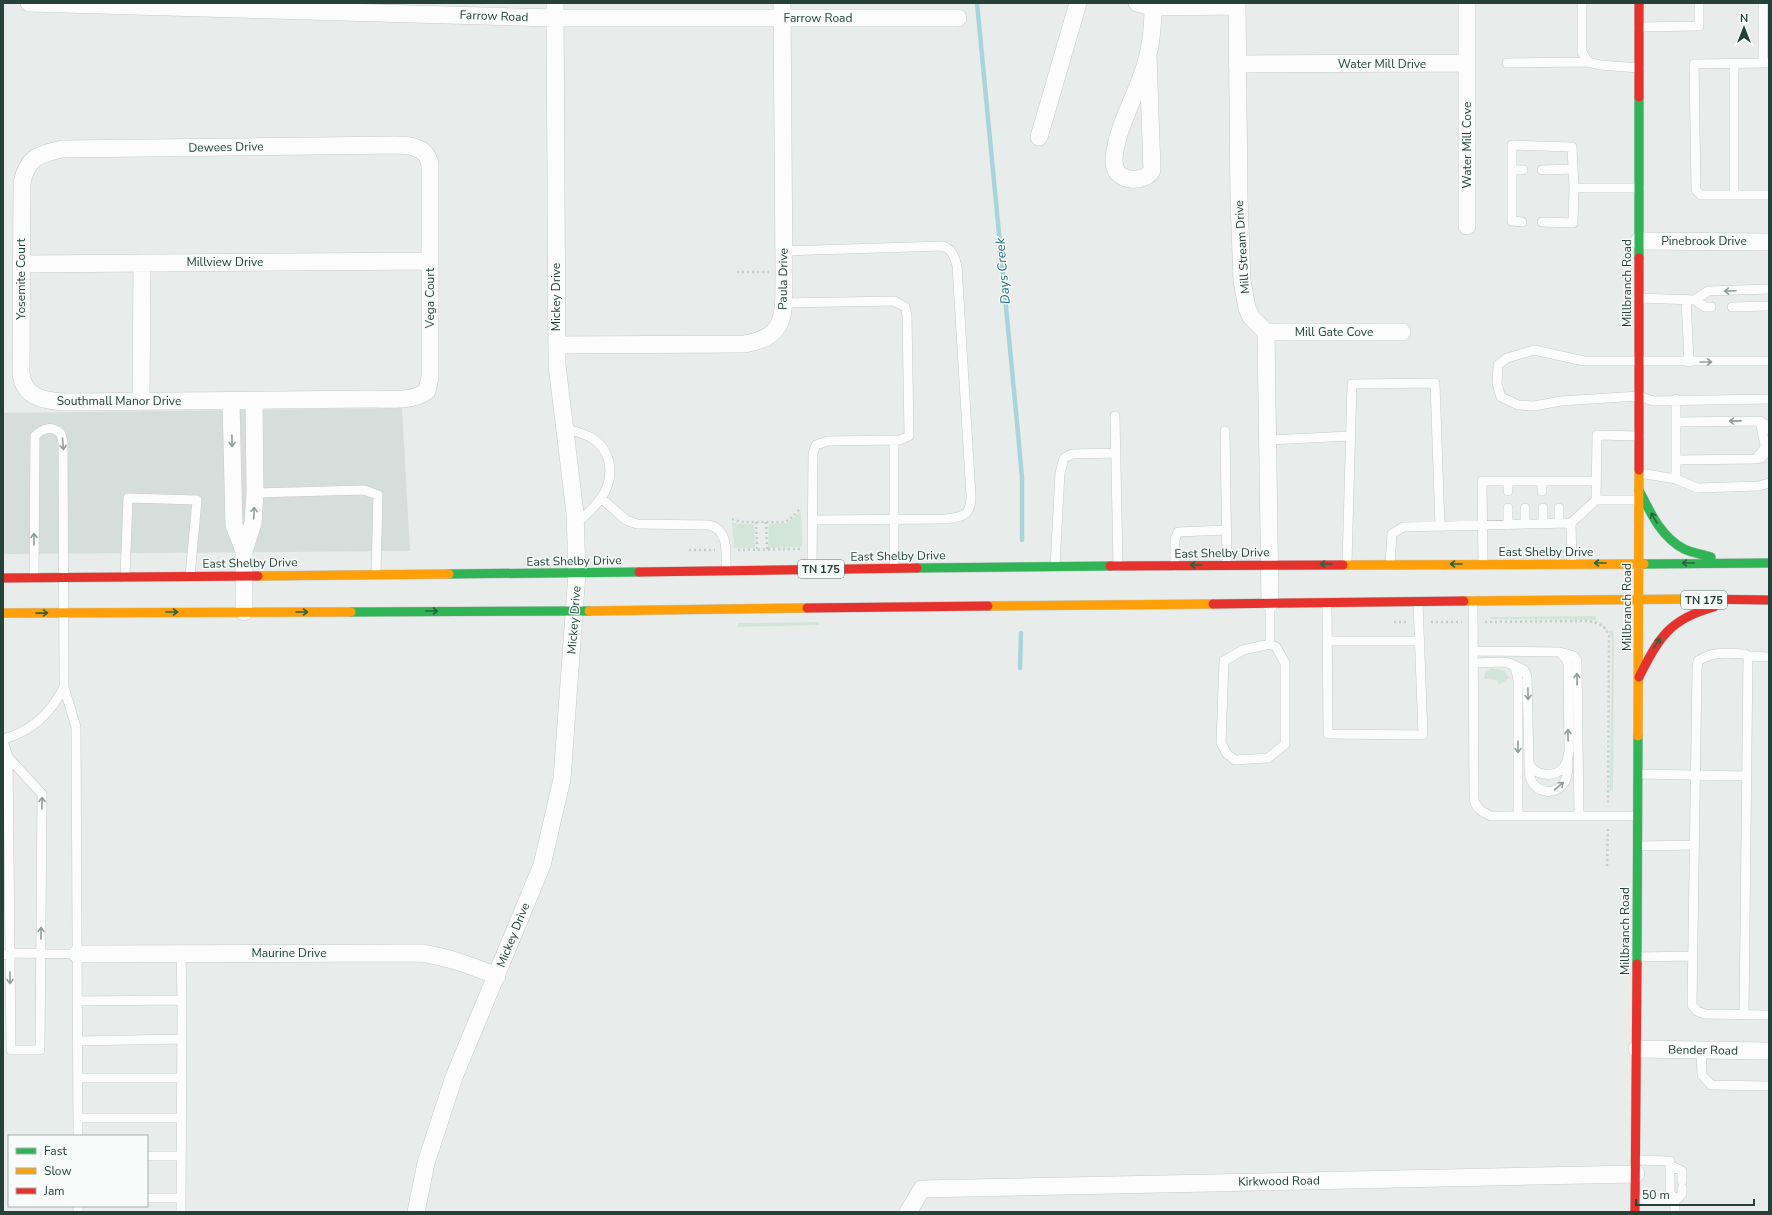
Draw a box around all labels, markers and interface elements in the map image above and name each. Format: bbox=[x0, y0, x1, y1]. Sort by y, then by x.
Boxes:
street label: Farrow Road bbox=[459, 7, 529, 25]
north arrow bbox=[1724, 8, 1764, 48]
street label: Farrow Road bbox=[784, 10, 852, 26]
text: N bbox=[1740, 11, 1748, 26]
street label: Water Mill Drive bbox=[1338, 56, 1426, 72]
street label: Water Mill Cove bbox=[1459, 102, 1475, 188]
street label: Dewees Drive bbox=[188, 138, 264, 156]
street label: Mill Stream Drive bbox=[1231, 200, 1253, 294]
street label: Pinebrook Drive bbox=[1661, 233, 1747, 249]
street label: Yosemite Court bbox=[13, 237, 29, 321]
water label: Days Creek bbox=[991, 237, 1015, 305]
street label: Millbranch Road bbox=[1619, 239, 1635, 327]
street label: Paula Drive bbox=[774, 248, 792, 310]
street label: Millview Drive bbox=[187, 254, 263, 270]
street label: Mickey Drive bbox=[548, 263, 564, 331]
street label: Vega Court bbox=[422, 267, 438, 329]
one-way arrow bbox=[1724, 287, 1737, 294]
street label: Mill Gate Cove bbox=[1295, 324, 1373, 340]
one-way arrow bbox=[1699, 358, 1712, 366]
street label: Southmall Manor Drive bbox=[57, 393, 181, 409]
one-way arrow bbox=[1729, 417, 1742, 425]
one-way arrow bbox=[228, 434, 236, 447]
one-way arrow bbox=[59, 437, 66, 450]
one-way arrow bbox=[250, 507, 258, 520]
one-way arrow bbox=[1650, 512, 1658, 524]
one-way arrow bbox=[30, 533, 38, 546]
street label: East Shelby Drive bbox=[1174, 544, 1270, 562]
street label: East Shelby Drive bbox=[1498, 544, 1594, 560]
street label: East Shelby Drive bbox=[850, 547, 946, 565]
street label: East Shelby Drive bbox=[526, 552, 622, 570]
street label: East Shelby Drive bbox=[202, 554, 298, 572]
one-way arrow bbox=[1594, 559, 1607, 567]
one-way arrow bbox=[1682, 559, 1695, 567]
road number: TN 175 bbox=[798, 560, 844, 578]
one-way arrow bbox=[1320, 560, 1333, 568]
one-way arrow bbox=[1450, 560, 1463, 568]
one-way arrow bbox=[1190, 562, 1203, 569]
street label: Millbranch Road bbox=[1619, 563, 1635, 651]
street label: Mickey Drive bbox=[564, 585, 584, 655]
road number: TN 175 bbox=[1681, 591, 1727, 609]
one-way arrow bbox=[425, 607, 438, 615]
one-way arrow bbox=[165, 608, 178, 616]
one-way arrow bbox=[295, 608, 308, 616]
one-way arrow bbox=[35, 609, 48, 617]
one-way arrow bbox=[1654, 637, 1662, 649]
one-way arrow bbox=[1573, 673, 1581, 686]
one-way arrow bbox=[1524, 687, 1532, 700]
one-way arrow bbox=[1565, 729, 1572, 742]
one-way arrow bbox=[1514, 740, 1522, 753]
one-way arrow bbox=[1554, 782, 1564, 791]
one-way arrow bbox=[38, 797, 46, 810]
street label: Millbranch Road bbox=[1617, 887, 1633, 975]
street label: Mickey Drive bbox=[493, 900, 533, 970]
one-way arrow bbox=[37, 927, 45, 940]
street label: Maurine Drive bbox=[251, 945, 327, 961]
one-way arrow bbox=[7, 971, 14, 984]
street label: Bender Road bbox=[1668, 1041, 1738, 1059]
legend bbox=[8, 1135, 148, 1207]
text: Fast bbox=[44, 1143, 67, 1159]
text: Slow bbox=[44, 1163, 72, 1179]
street label: Kirkwood Road bbox=[1238, 1172, 1320, 1190]
scale bar bbox=[1636, 1181, 1754, 1207]
text: Jam bbox=[43, 1183, 65, 1199]
text: 50 m bbox=[1642, 1187, 1670, 1203]

